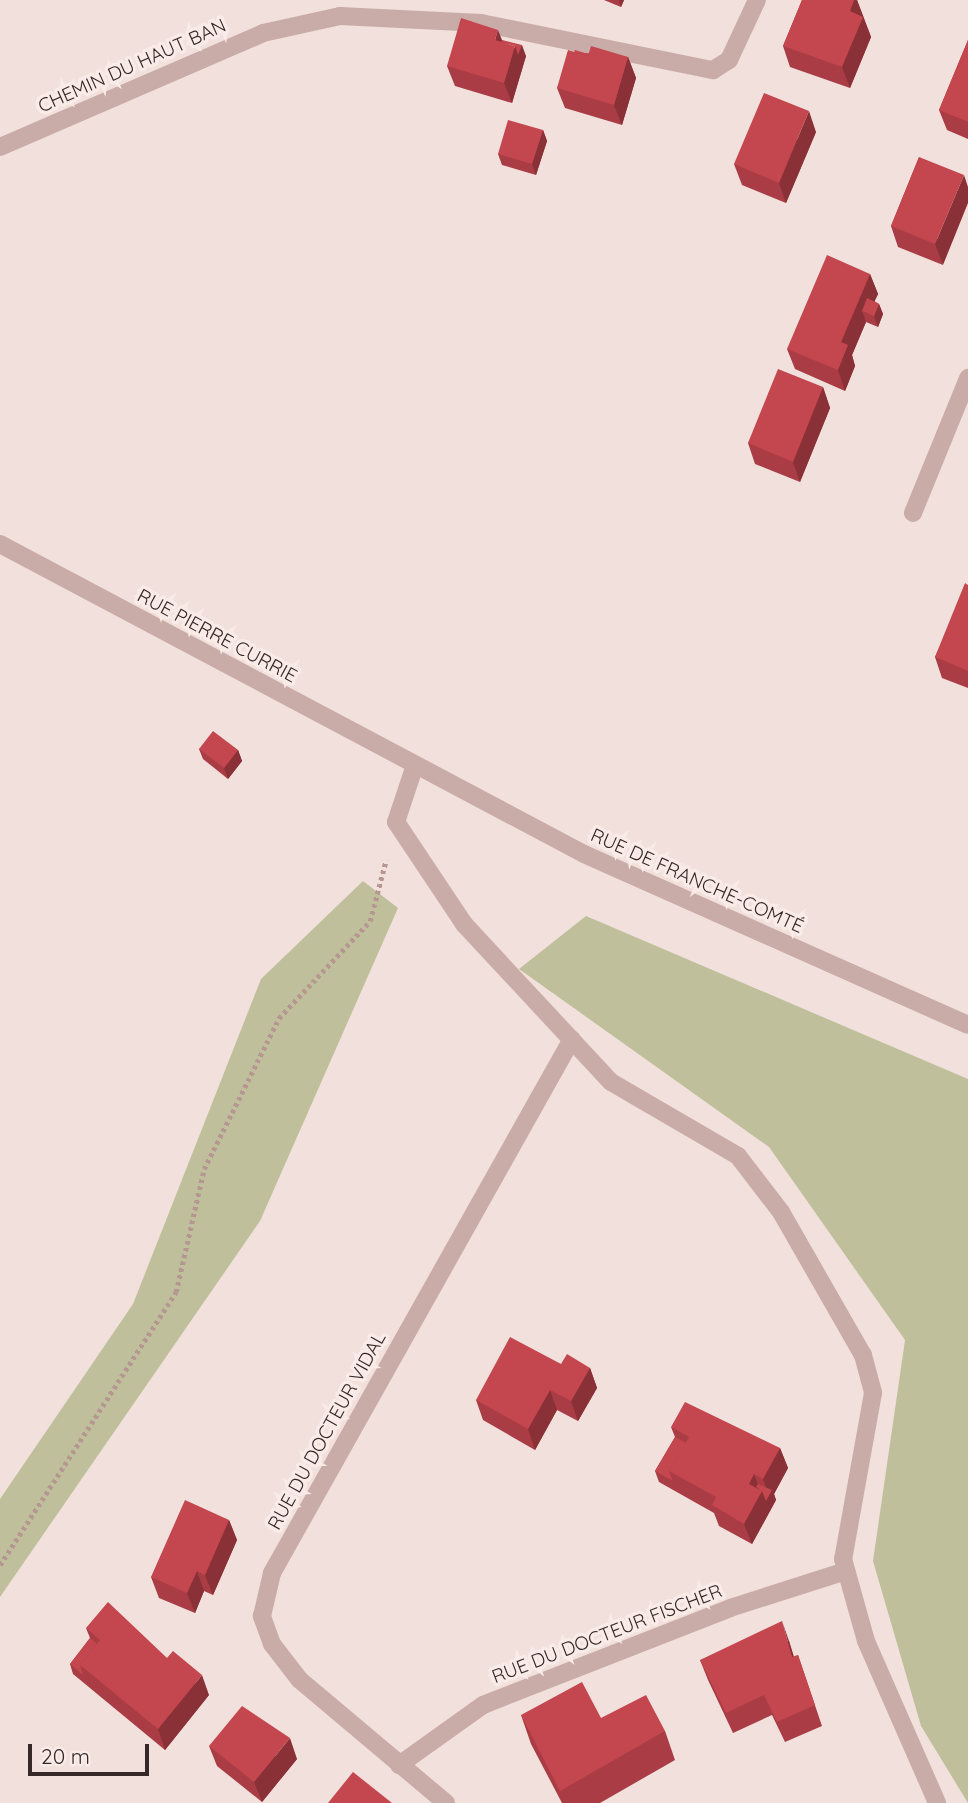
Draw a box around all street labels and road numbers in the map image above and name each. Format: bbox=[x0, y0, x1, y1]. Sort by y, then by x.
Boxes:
street label: CHEMIN DU HAUT BAN bbox=[35, 14, 229, 118]
street label: RUE PIERRE CURRIE bbox=[133, 584, 301, 688]
street label: RUE DE FRANCHE-COMTÉ bbox=[587, 824, 807, 938]
street label: RUE DU DOCTEUR VIDAL bbox=[263, 1328, 391, 1534]
street label: RUE DU DOCTEUR FISCHER bbox=[489, 1580, 725, 1688]

